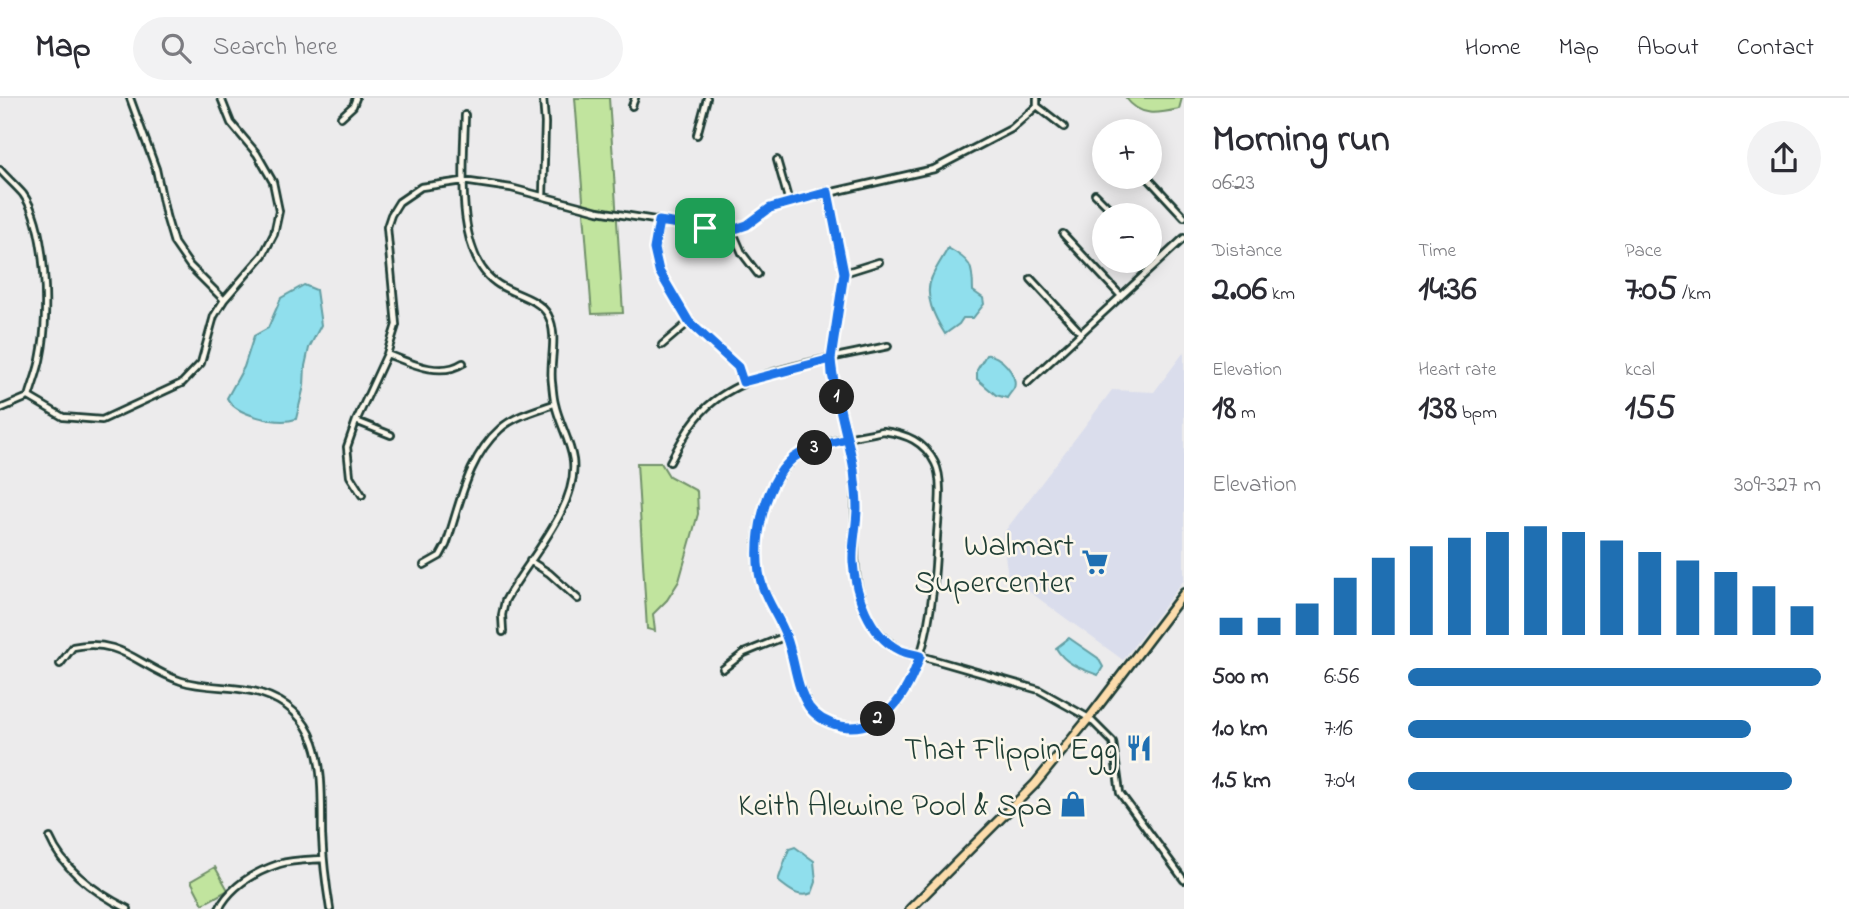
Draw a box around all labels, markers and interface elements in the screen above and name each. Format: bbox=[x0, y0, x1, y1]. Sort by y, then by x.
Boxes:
search box bbox=[133, 17, 623, 80]
text: Map bbox=[35, 24, 91, 72]
icon: search bbox=[157, 29, 195, 67]
text: Search here bbox=[213, 29, 337, 67]
text: Home bbox=[1465, 31, 1521, 66]
text: Map bbox=[1559, 31, 1599, 66]
text: About bbox=[1637, 31, 1699, 66]
text: Contact bbox=[1737, 31, 1814, 66]
text: Morning run bbox=[1212, 113, 1390, 169]
map controls bbox=[1092, 119, 1162, 273]
button: + bbox=[1092, 119, 1162, 189]
button: share bbox=[1747, 121, 1821, 195]
text: 06:23 bbox=[1212, 167, 1255, 200]
pin bbox=[675, 198, 735, 258]
button: − bbox=[1092, 203, 1162, 273]
icon: arrive bbox=[686, 209, 724, 247]
text: Distance bbox=[1212, 238, 1282, 265]
text: Time bbox=[1418, 238, 1456, 265]
text: Pace bbox=[1625, 238, 1662, 265]
text: 2.06 bbox=[1212, 265, 1267, 316]
text: 14:36 bbox=[1418, 265, 1477, 316]
text: 7:05 bbox=[1625, 265, 1677, 316]
text: km bbox=[1267, 281, 1295, 308]
text: /km bbox=[1677, 281, 1711, 308]
text: Elevation bbox=[1212, 357, 1282, 384]
text: Heart rate bbox=[1418, 357, 1496, 384]
text: kcal bbox=[1625, 357, 1655, 384]
pin: 1 bbox=[820, 380, 854, 414]
text: 1 bbox=[833, 383, 840, 410]
text: 18 bbox=[1212, 384, 1236, 435]
text: 138 bbox=[1418, 384, 1457, 435]
text: 155 bbox=[1625, 384, 1676, 435]
text: m bbox=[1236, 400, 1256, 427]
text: bpm bbox=[1457, 400, 1497, 427]
pin: 3 bbox=[798, 430, 832, 466]
text: 3 bbox=[811, 434, 818, 461]
text: Elevation bbox=[1212, 469, 1297, 502]
text: 309–327 m bbox=[1734, 469, 1821, 502]
place label: Walmart Supercenter bbox=[914, 524, 1074, 608]
supermarket icon: Walmart Supercenter bbox=[1080, 547, 1110, 577]
text: 500 m bbox=[1212, 661, 1269, 694]
text: 6:56 bbox=[1324, 661, 1359, 694]
pin: 2 bbox=[860, 702, 896, 736]
text: 2 bbox=[873, 705, 882, 732]
text: 1.0 km bbox=[1212, 713, 1268, 746]
text: 7:16 bbox=[1324, 713, 1353, 746]
place label: That Flippin Egg bbox=[904, 728, 1118, 775]
restaurant icon: That Flippin Egg bbox=[1124, 733, 1154, 763]
text: 1.5 km bbox=[1212, 765, 1271, 798]
text: 7:04 bbox=[1324, 765, 1355, 798]
place label: Keith Alewine Pool & Spa bbox=[738, 784, 1052, 831]
shop icon: Keith Alewine Pool & Spa bbox=[1058, 789, 1088, 819]

